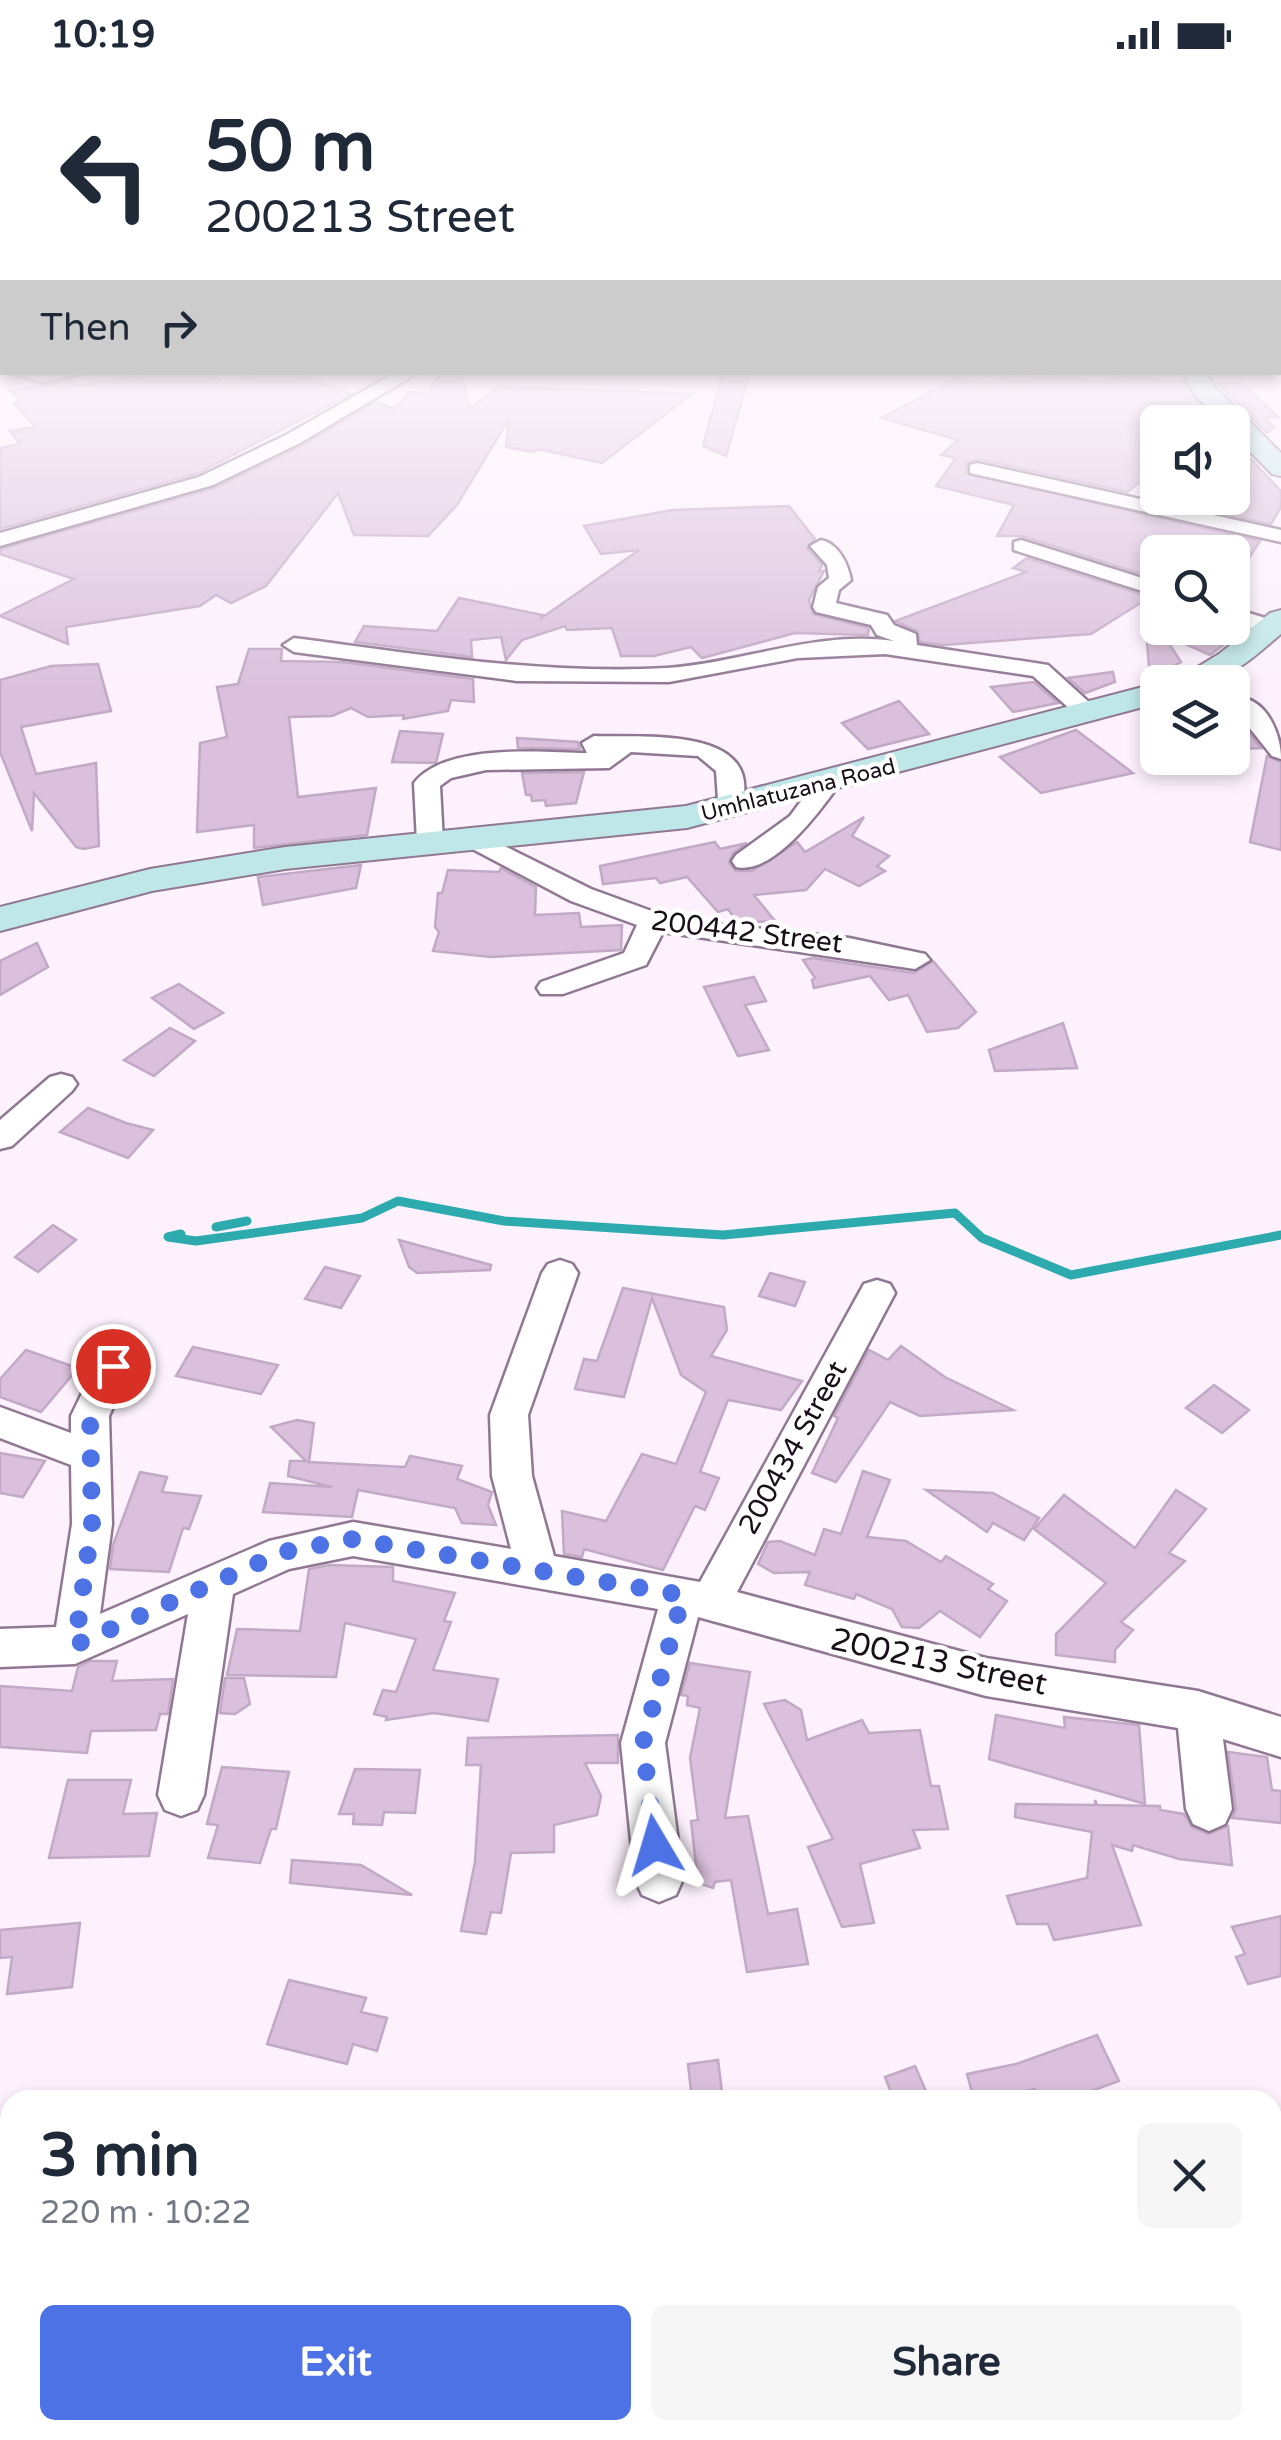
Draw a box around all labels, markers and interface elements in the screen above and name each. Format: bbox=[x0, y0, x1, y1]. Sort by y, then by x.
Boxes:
text: 10:19 bbox=[50, 12, 155, 58]
text: 50 m bbox=[205, 106, 375, 190]
icon: left bbox=[40, 110, 170, 240]
text: 200213 Street bbox=[205, 191, 515, 245]
icon: right bbox=[151, 300, 206, 355]
text: Then bbox=[40, 305, 131, 351]
map controls bbox=[1140, 405, 1250, 775]
button: sound bbox=[1140, 405, 1250, 515]
button: search bbox=[1140, 535, 1250, 645]
button: layers bbox=[1140, 665, 1250, 775]
street label: Umhlatuzana Road bbox=[698, 753, 898, 827]
street label: 200442 Street bbox=[649, 903, 845, 961]
pin bbox=[71, 1324, 156, 1409]
icon: arrive bbox=[86, 1339, 141, 1394]
street label: 200434 Street bbox=[731, 1355, 855, 1540]
street label: 200213 Street bbox=[827, 1620, 1051, 1703]
position arrow bbox=[603, 1793, 707, 1897]
text: 3 min bbox=[40, 2120, 200, 2192]
button: close bbox=[1137, 2123, 1242, 2228]
text: 220 m · 10:22 bbox=[40, 2194, 252, 2232]
button: Exit bbox=[40, 2305, 631, 2420]
button: Share bbox=[651, 2305, 1242, 2420]

